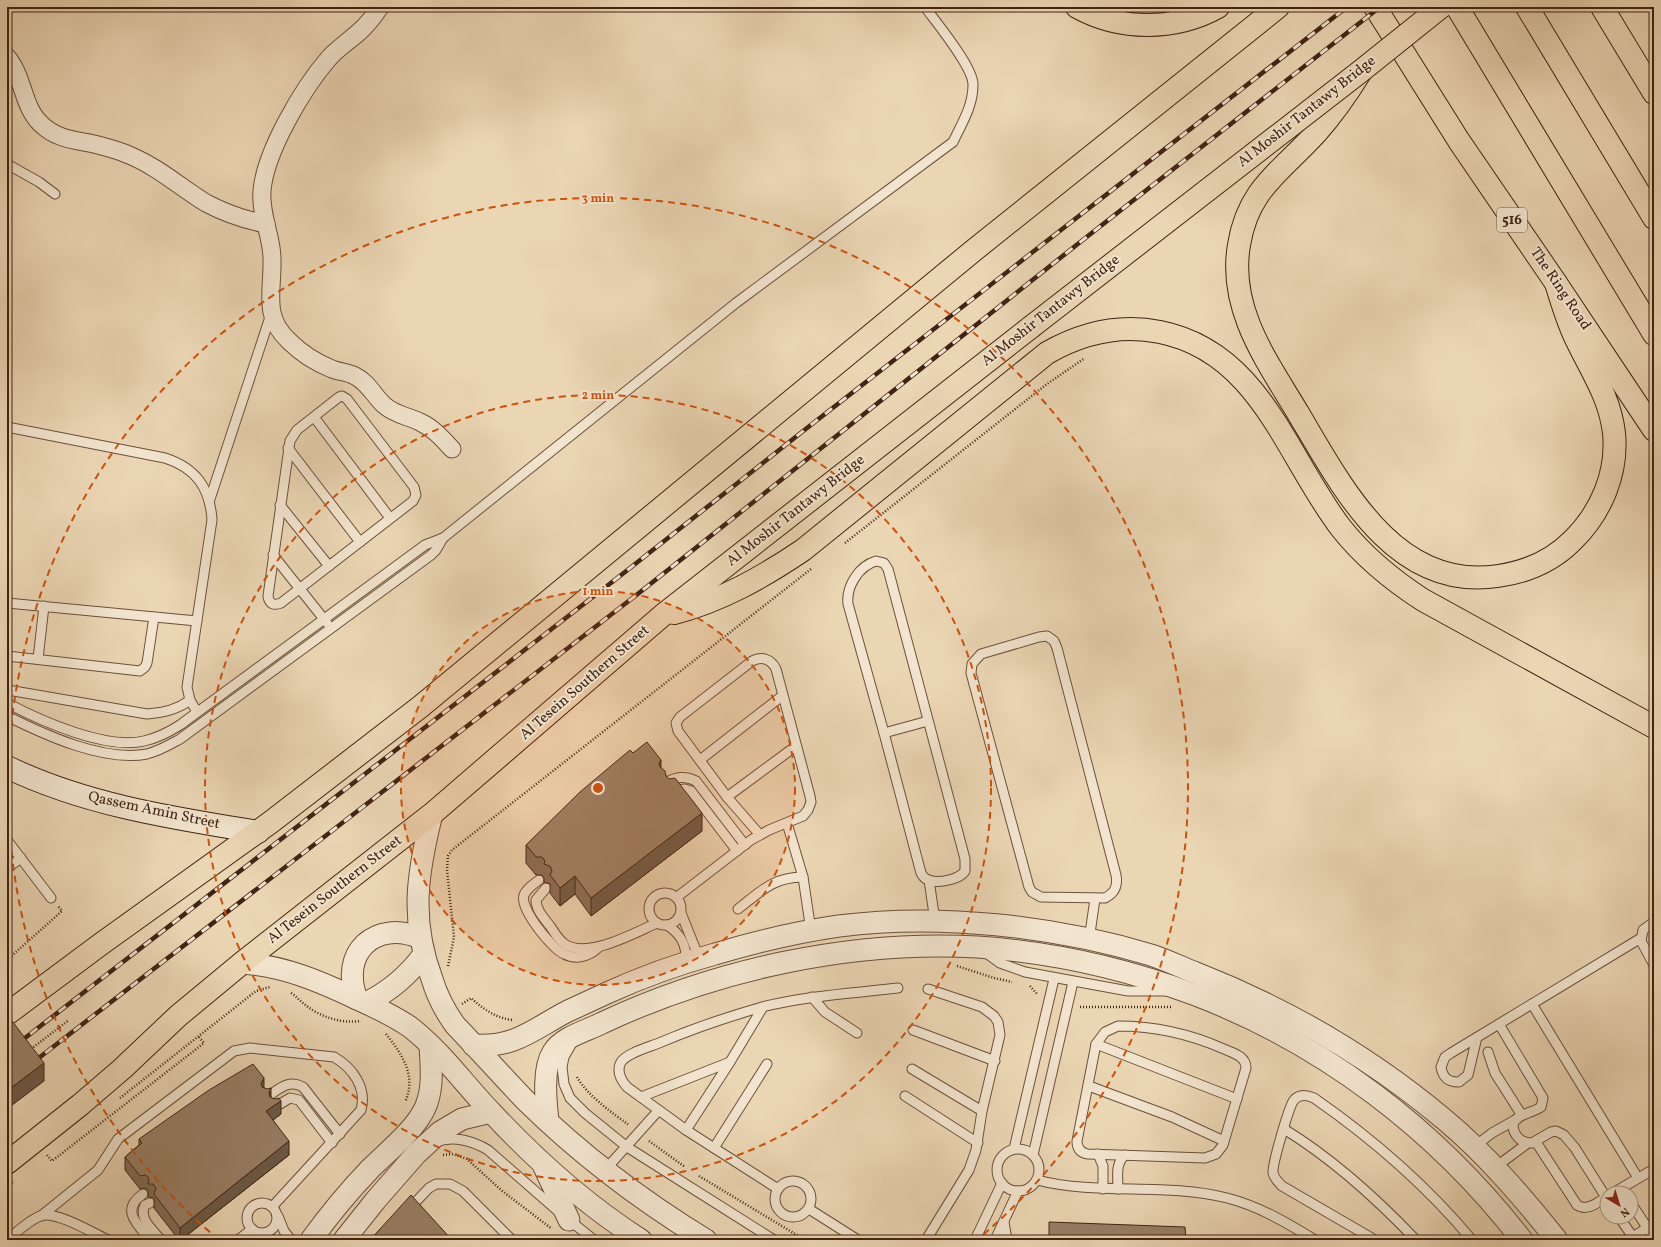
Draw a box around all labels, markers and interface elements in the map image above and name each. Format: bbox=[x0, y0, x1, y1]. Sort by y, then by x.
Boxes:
street label: Al Moshir Tantawy Bridge bbox=[1233, 51, 1381, 173]
text: 3 min bbox=[582, 191, 614, 207]
road number: 516 bbox=[1497, 208, 1527, 232]
street label: The Ring Road bbox=[1525, 243, 1595, 335]
street label: Al Moshir Tantawy Bridge bbox=[977, 250, 1125, 372]
text: 2 min bbox=[582, 388, 614, 404]
street label: Al Moshir Tantawy Bridge bbox=[722, 450, 870, 572]
text: 1 min bbox=[583, 584, 614, 600]
street label: Al Tesein Southern Street bbox=[515, 621, 655, 745]
centre of rings bbox=[591, 781, 605, 795]
street label: Qassem Amin Street bbox=[86, 787, 222, 835]
street label: Al Tesein Southern Street bbox=[263, 831, 407, 949]
north arrow bbox=[1599, 1185, 1639, 1225]
text: N bbox=[1616, 1203, 1632, 1220]

